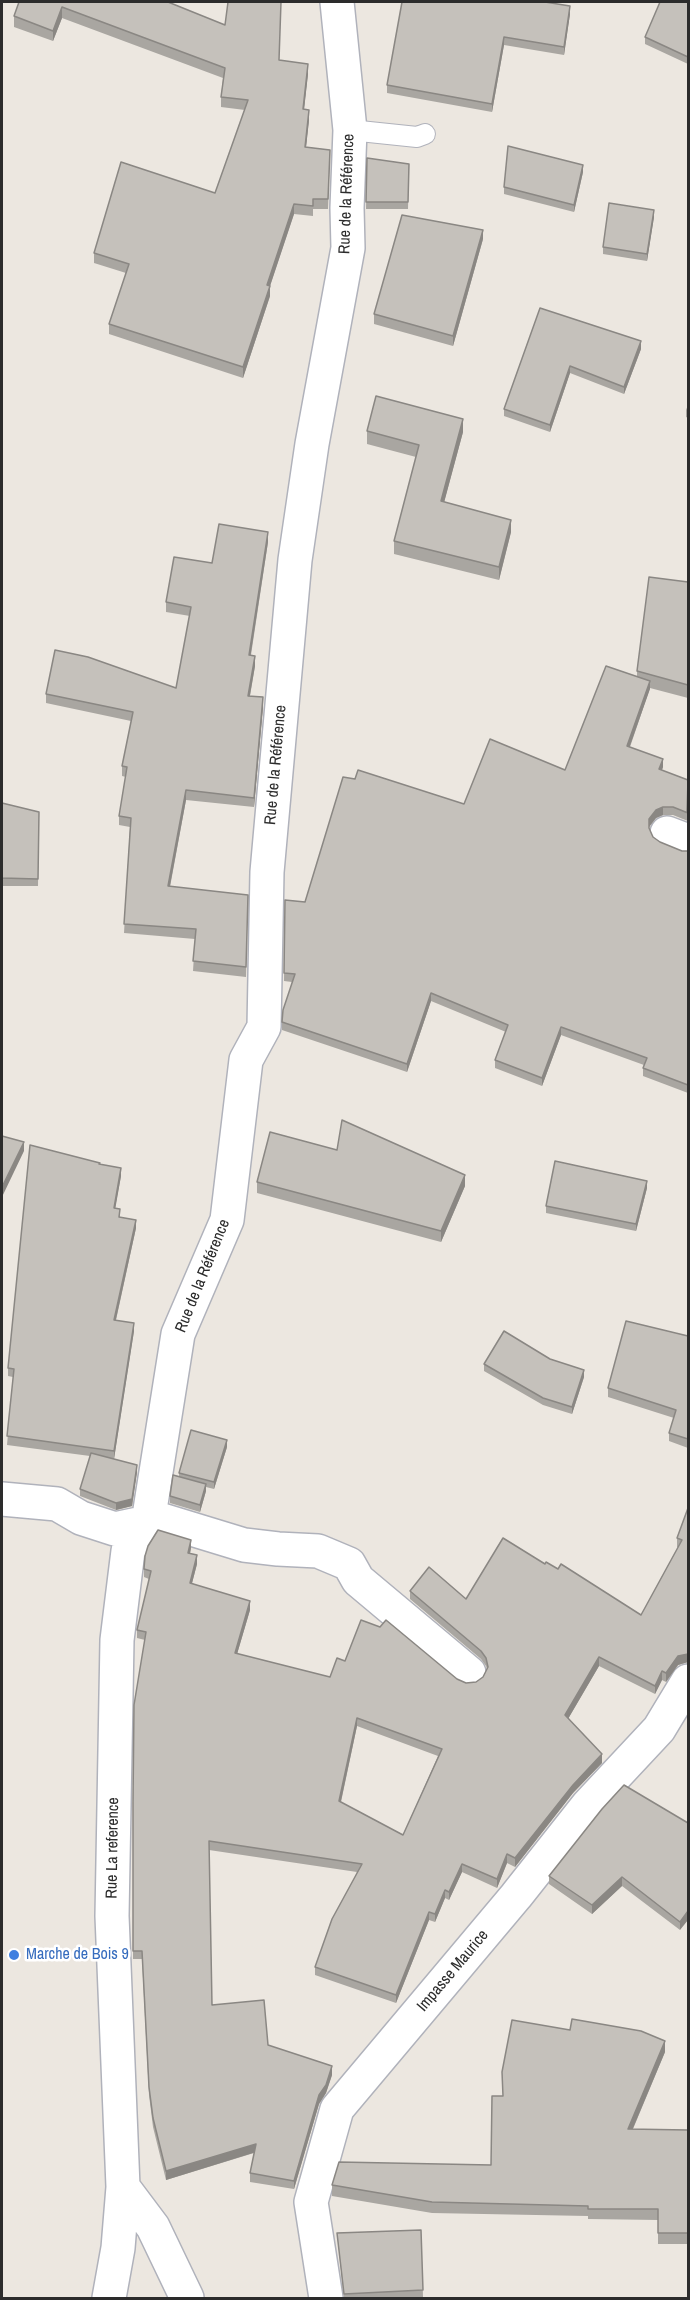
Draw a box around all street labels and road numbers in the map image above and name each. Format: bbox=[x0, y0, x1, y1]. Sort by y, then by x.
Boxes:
street label: Rue de la Référence bbox=[335, 134, 359, 254]
street label: Rue de la Référence bbox=[261, 704, 291, 826]
street label: Rue de la Référence bbox=[172, 1217, 234, 1335]
street label: Rue La reference bbox=[103, 1797, 123, 1899]
street label: Impasse Maurice bbox=[413, 1926, 493, 2016]

